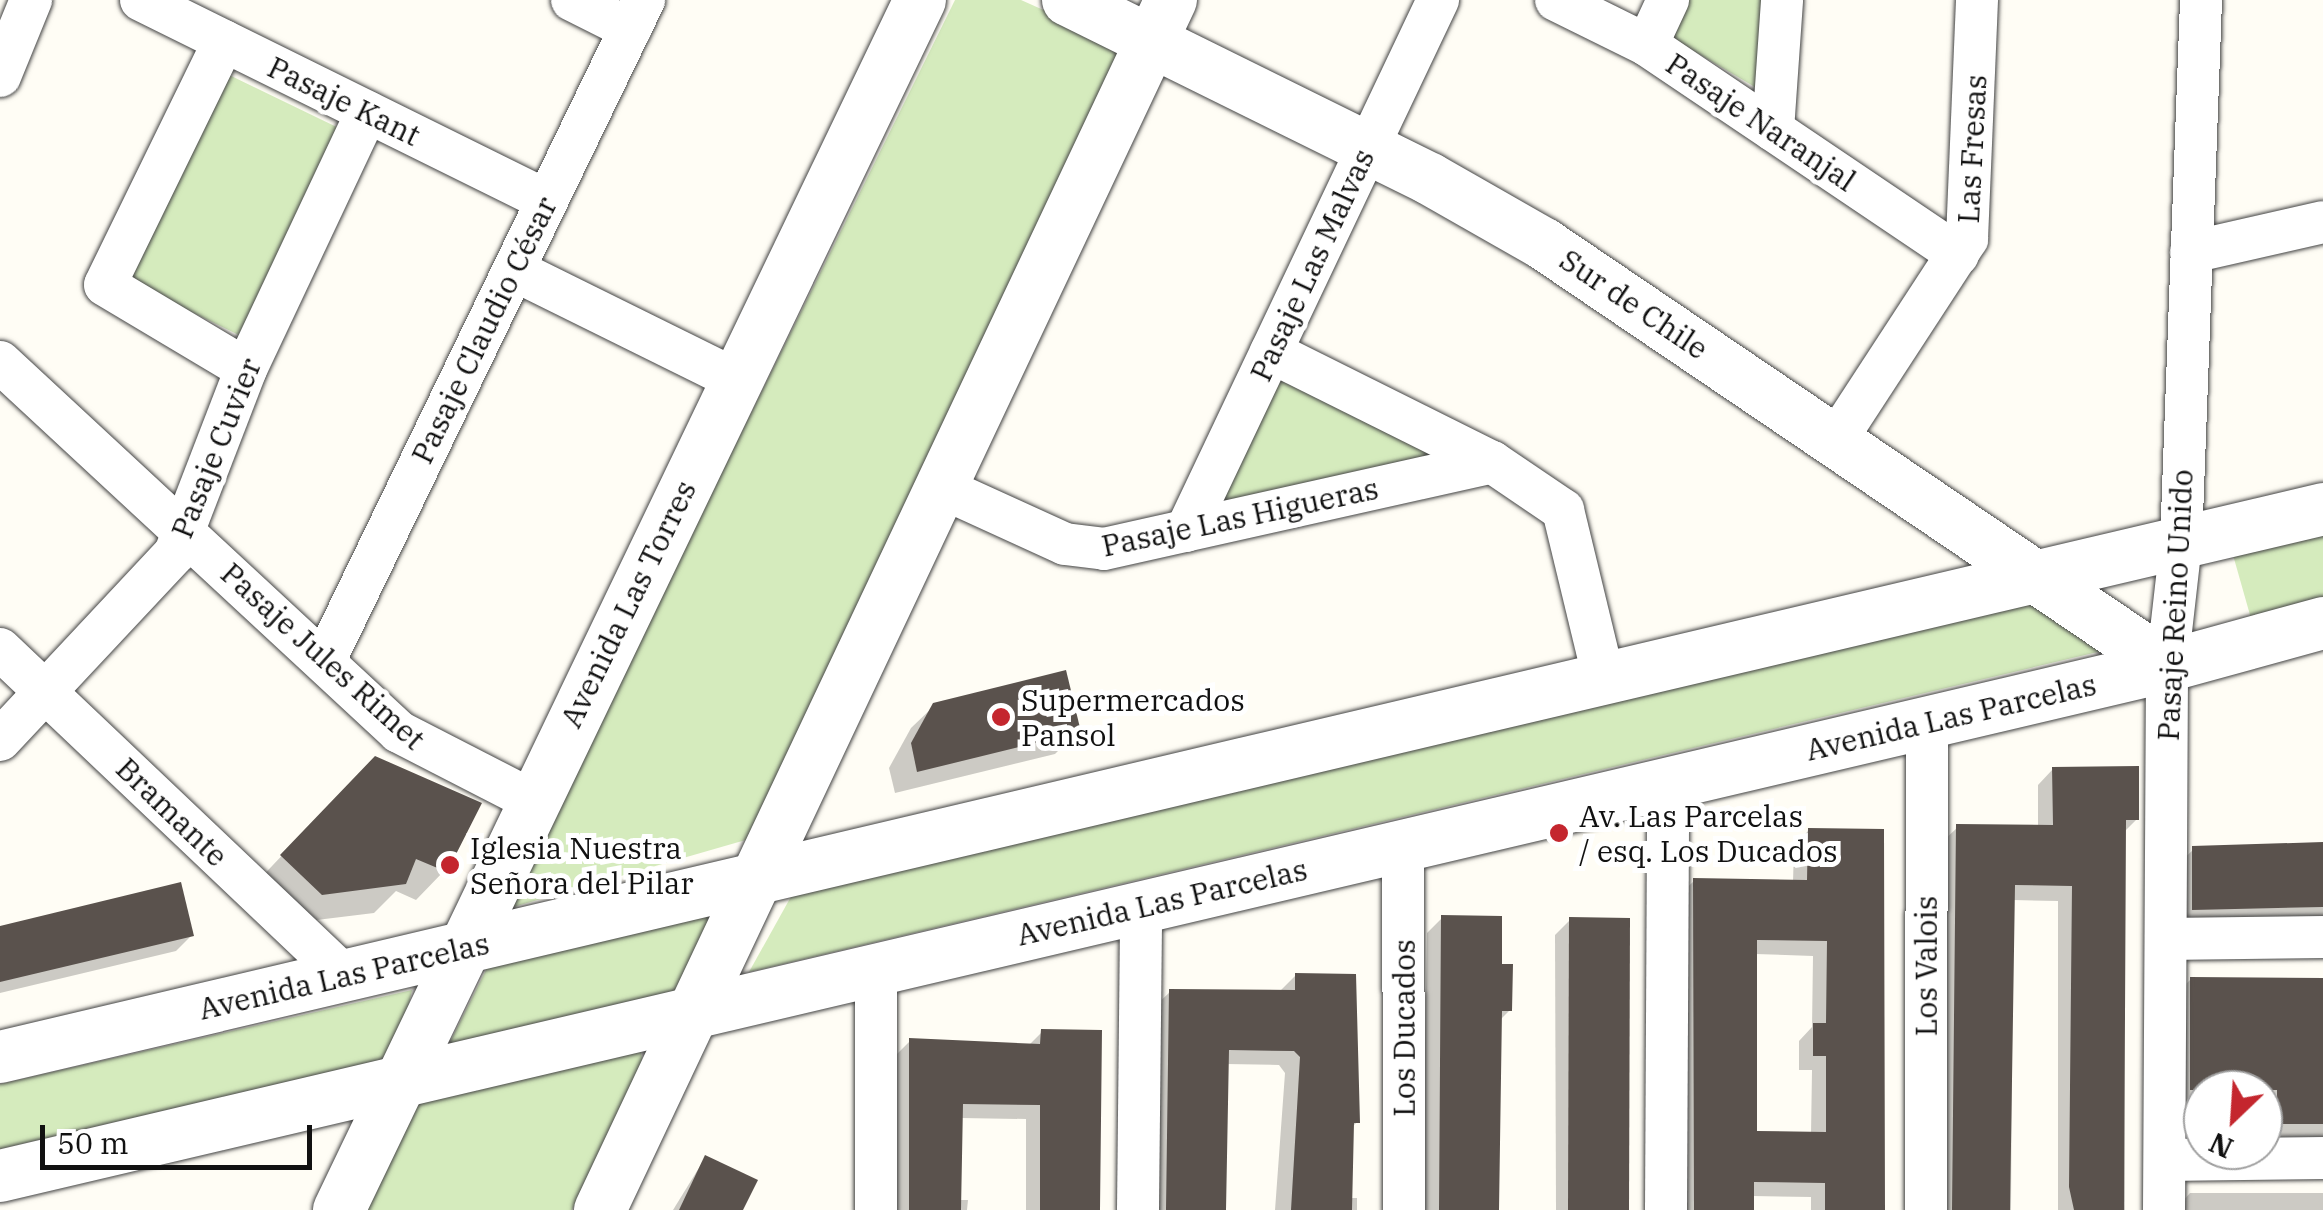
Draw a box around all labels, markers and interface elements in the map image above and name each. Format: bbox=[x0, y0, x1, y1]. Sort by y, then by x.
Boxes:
street label: Pasaje Naranjal bbox=[1659, 45, 1863, 199]
street label: Pasaje Kant bbox=[262, 49, 426, 153]
street label: Las Fresas bbox=[1950, 74, 1994, 224]
street label: Pasaje Las Malvas bbox=[1242, 143, 1382, 387]
street label: Pasaje Claudio César bbox=[404, 191, 564, 469]
street label: Sur de Chile bbox=[1553, 241, 1715, 367]
street label: Pasaje Cuvier bbox=[164, 353, 268, 543]
street label: Pasaje Reino Unido bbox=[2150, 468, 2200, 742]
street label: Pasaje Las Higueras bbox=[1098, 470, 1382, 564]
street label: Avenida Las Torres bbox=[553, 475, 703, 733]
street label: Pasaje Jules Rimet bbox=[214, 555, 432, 757]
street label: Avenida Las Parcelas bbox=[1802, 666, 2100, 768]
place label: Supermercados Pansol bbox=[1021, 682, 1245, 752]
marker: Supermercados Pansol bbox=[990, 706, 1012, 728]
street label: Bramante bbox=[109, 750, 235, 874]
place label: Av. Las Parcelas / esq. Los Ducados bbox=[1579, 798, 1838, 868]
marker: Av. Las Parcelas / esq. Los Ducados bbox=[1548, 822, 1570, 844]
place label: Iglesia Nuestra Señora del Pilar bbox=[470, 830, 694, 900]
street label: Avenida Las Parcelas bbox=[1013, 851, 1311, 953]
marker: Iglesia Nuestra Señora del Pilar bbox=[439, 854, 461, 876]
street label: Los Valois bbox=[1908, 896, 1944, 1036]
street label: Avenida Las Parcelas bbox=[195, 925, 493, 1027]
street label: Los Ducados bbox=[1386, 939, 1422, 1117]
north arrow bbox=[2183, 1070, 2283, 1170]
scale bar bbox=[45, 1105, 318, 1167]
text: 50 m bbox=[57, 1123, 129, 1162]
text: N bbox=[2203, 1124, 2239, 1167]

